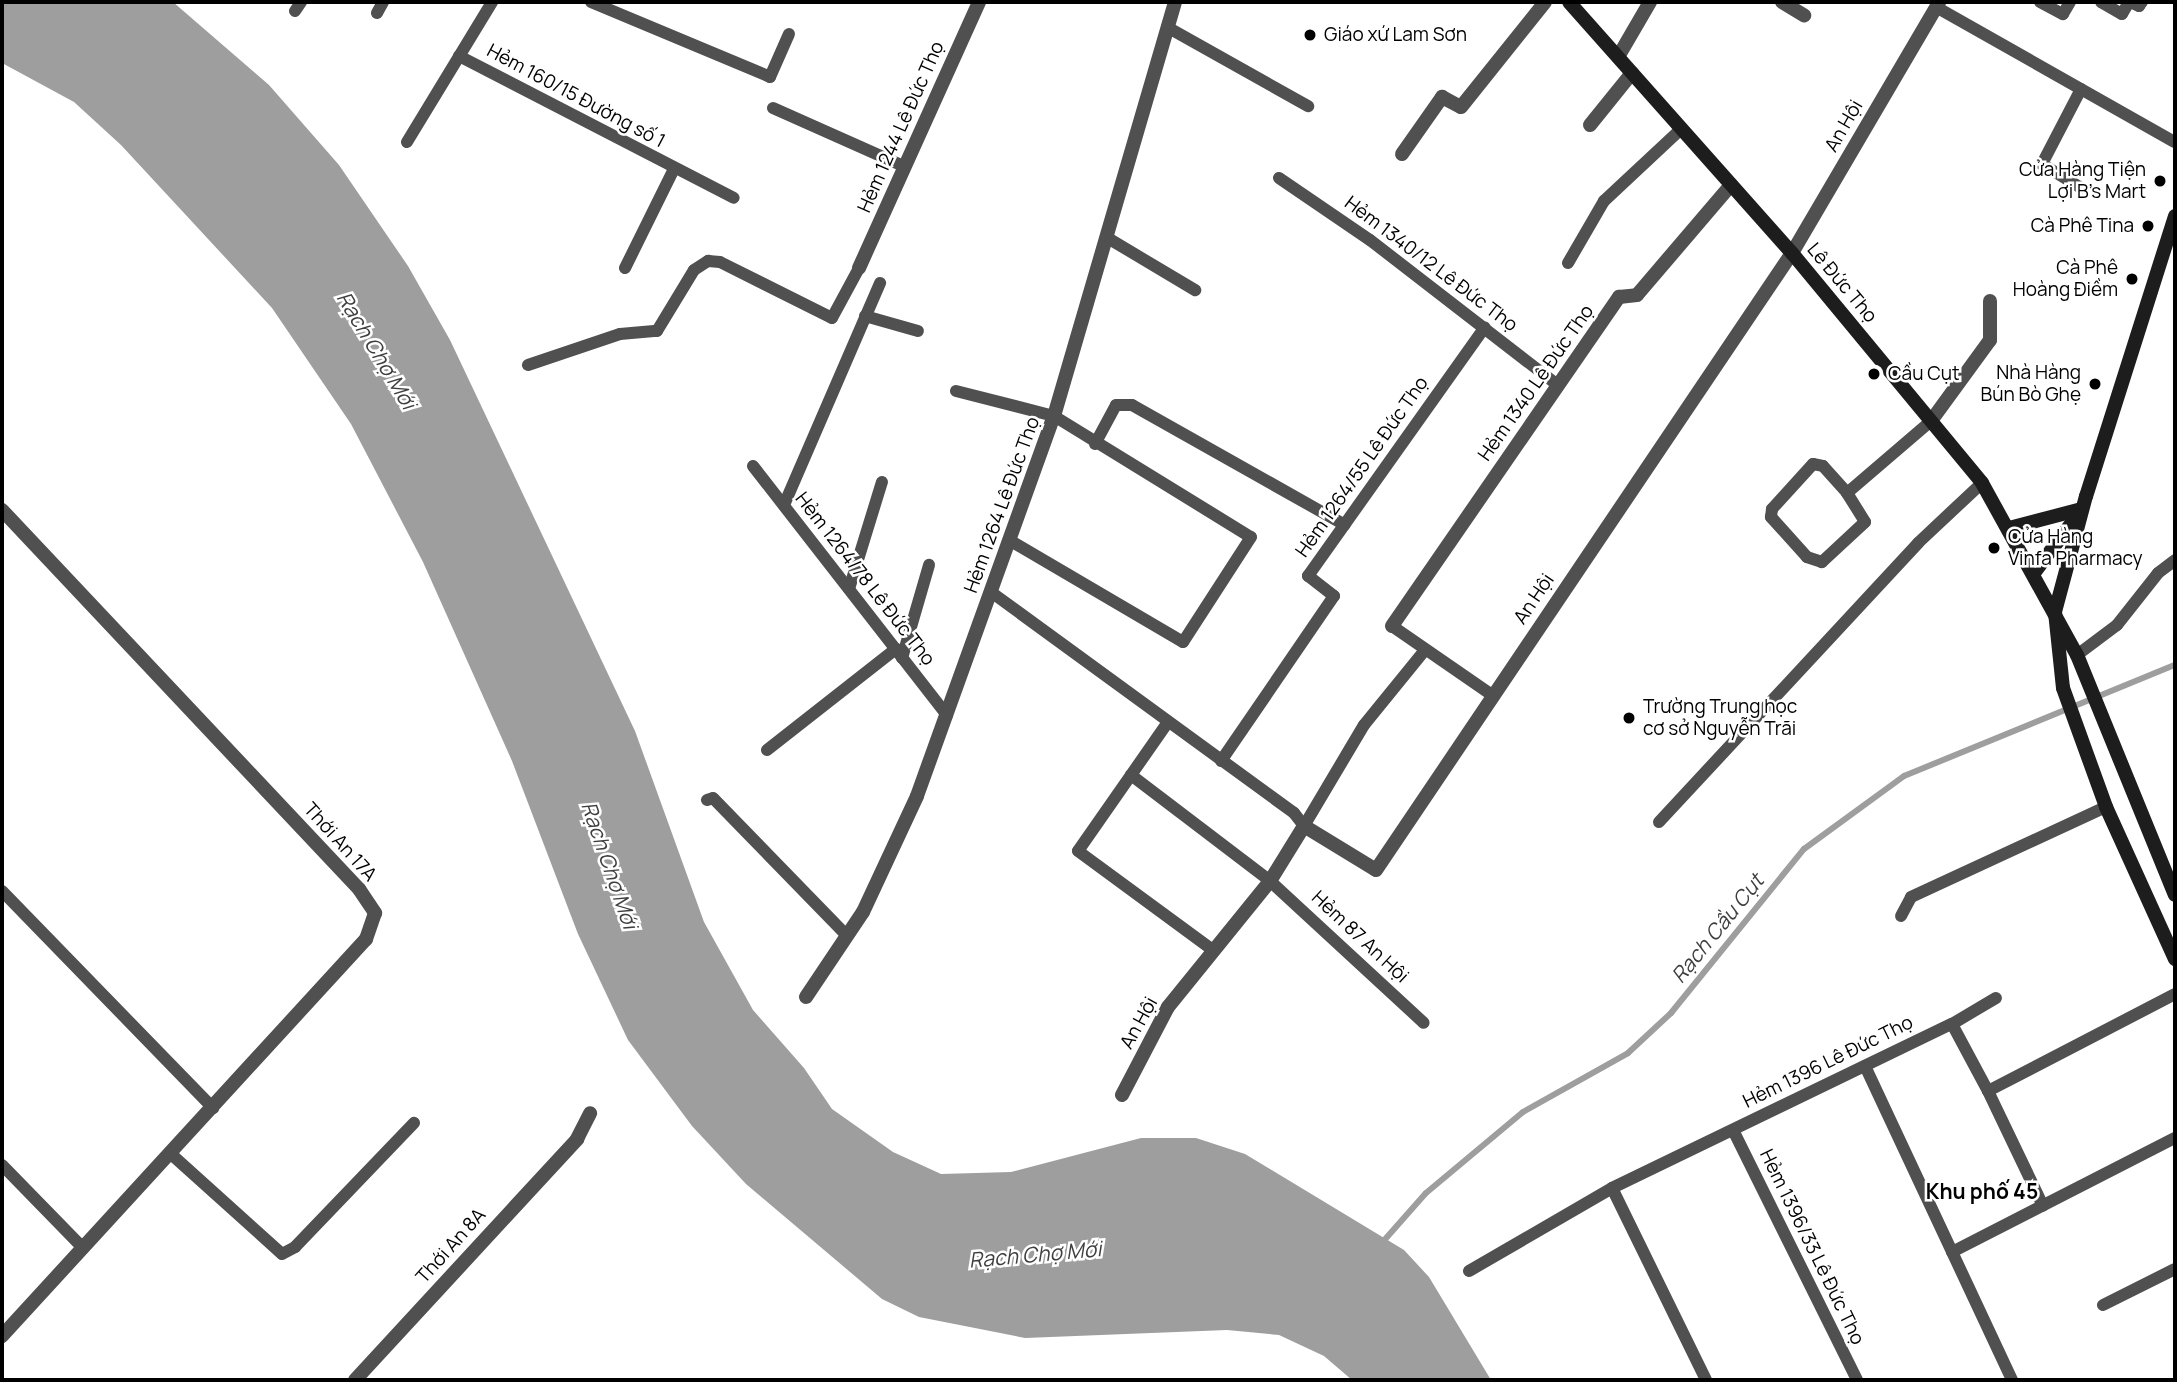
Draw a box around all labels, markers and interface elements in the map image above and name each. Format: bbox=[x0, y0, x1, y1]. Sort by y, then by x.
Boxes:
place label: Giáo xứ Lam Sơn bbox=[1324, 24, 1467, 46]
marker: Giáo xứ Lam Sơn bbox=[1302, 27, 1318, 43]
street label: Hẻm 1244 Lê Đức Thọ bbox=[853, 38, 949, 216]
street label: Hẻm 160/15 Đường số 1 bbox=[483, 39, 669, 153]
street label: An Hội bbox=[1820, 96, 1868, 156]
place label: Cửa Hàng Tiện Lợi B's Mart bbox=[2019, 159, 2146, 203]
marker: Cửa Hàng Tiện Lợi B's Mart bbox=[2152, 173, 2168, 189]
street label: Hẻm 1340/12 Lê Đức Thọ bbox=[1340, 191, 1522, 337]
place label: Cà Phê Tina bbox=[2031, 215, 2134, 237]
marker: Cà Phê Tina bbox=[2140, 218, 2156, 234]
street label: Lê Đức Thọ bbox=[1802, 239, 1882, 327]
place label: Cà Phê Hoàng Điềm bbox=[2013, 257, 2118, 301]
marker: Cà Phê Hoàng Điềm bbox=[2124, 271, 2140, 287]
water label: Rạch Chợ Mới bbox=[332, 287, 422, 413]
street label: Hẻm 1340 Lê Đức Thọ bbox=[1474, 301, 1598, 465]
place label: Nhà Hàng Bún Bò Ghẹ bbox=[1981, 362, 2081, 406]
place label: Cầu Cụt bbox=[1888, 363, 1960, 385]
marker: Cầu Cụt bbox=[1866, 366, 1882, 382]
street label: Hẻm 1264/55 Lê Đức Thọ bbox=[1291, 372, 1433, 562]
marker: Nhà Hàng Bún Bò Ghẹ bbox=[2087, 376, 2103, 392]
street label: Hẻm 1264 Lê Đức Thọ bbox=[960, 414, 1044, 596]
street label: Hẻm 1264/78 Lê Đức Thọ bbox=[790, 488, 940, 670]
place label: Cửa Hàng Vinfa Pharmacy bbox=[2008, 526, 2143, 570]
marker: Cửa Hàng Vinfa Pharmacy bbox=[1986, 540, 2002, 556]
street label: An Hội bbox=[1509, 569, 1559, 629]
place label: Trường Trung học cơ sở Nguyễn Trãi bbox=[1643, 696, 1797, 740]
marker: Trường Trung học cơ sở Nguyễn Trãi bbox=[1621, 710, 1637, 726]
street label: Thới An 17A bbox=[299, 798, 381, 886]
water label: Rạch Chợ Mới bbox=[576, 798, 644, 932]
water label: Rạch Cầu Cụt bbox=[1666, 869, 1768, 987]
street label: Hẻm 87 An Hội bbox=[1307, 886, 1413, 988]
street label: An Hội bbox=[1116, 993, 1162, 1053]
street label: Hẻm 1396 Lê Đức Thọ bbox=[1739, 1011, 1917, 1113]
street label: Hẻm 1396/33 Lê Đức Thọ bbox=[1755, 1146, 1869, 1348]
district label: Khu phố 45 bbox=[1926, 1178, 2038, 1204]
street label: Thới An 8A bbox=[412, 1204, 490, 1288]
water label: Rạch Chợ Mới bbox=[968, 1236, 1102, 1272]

